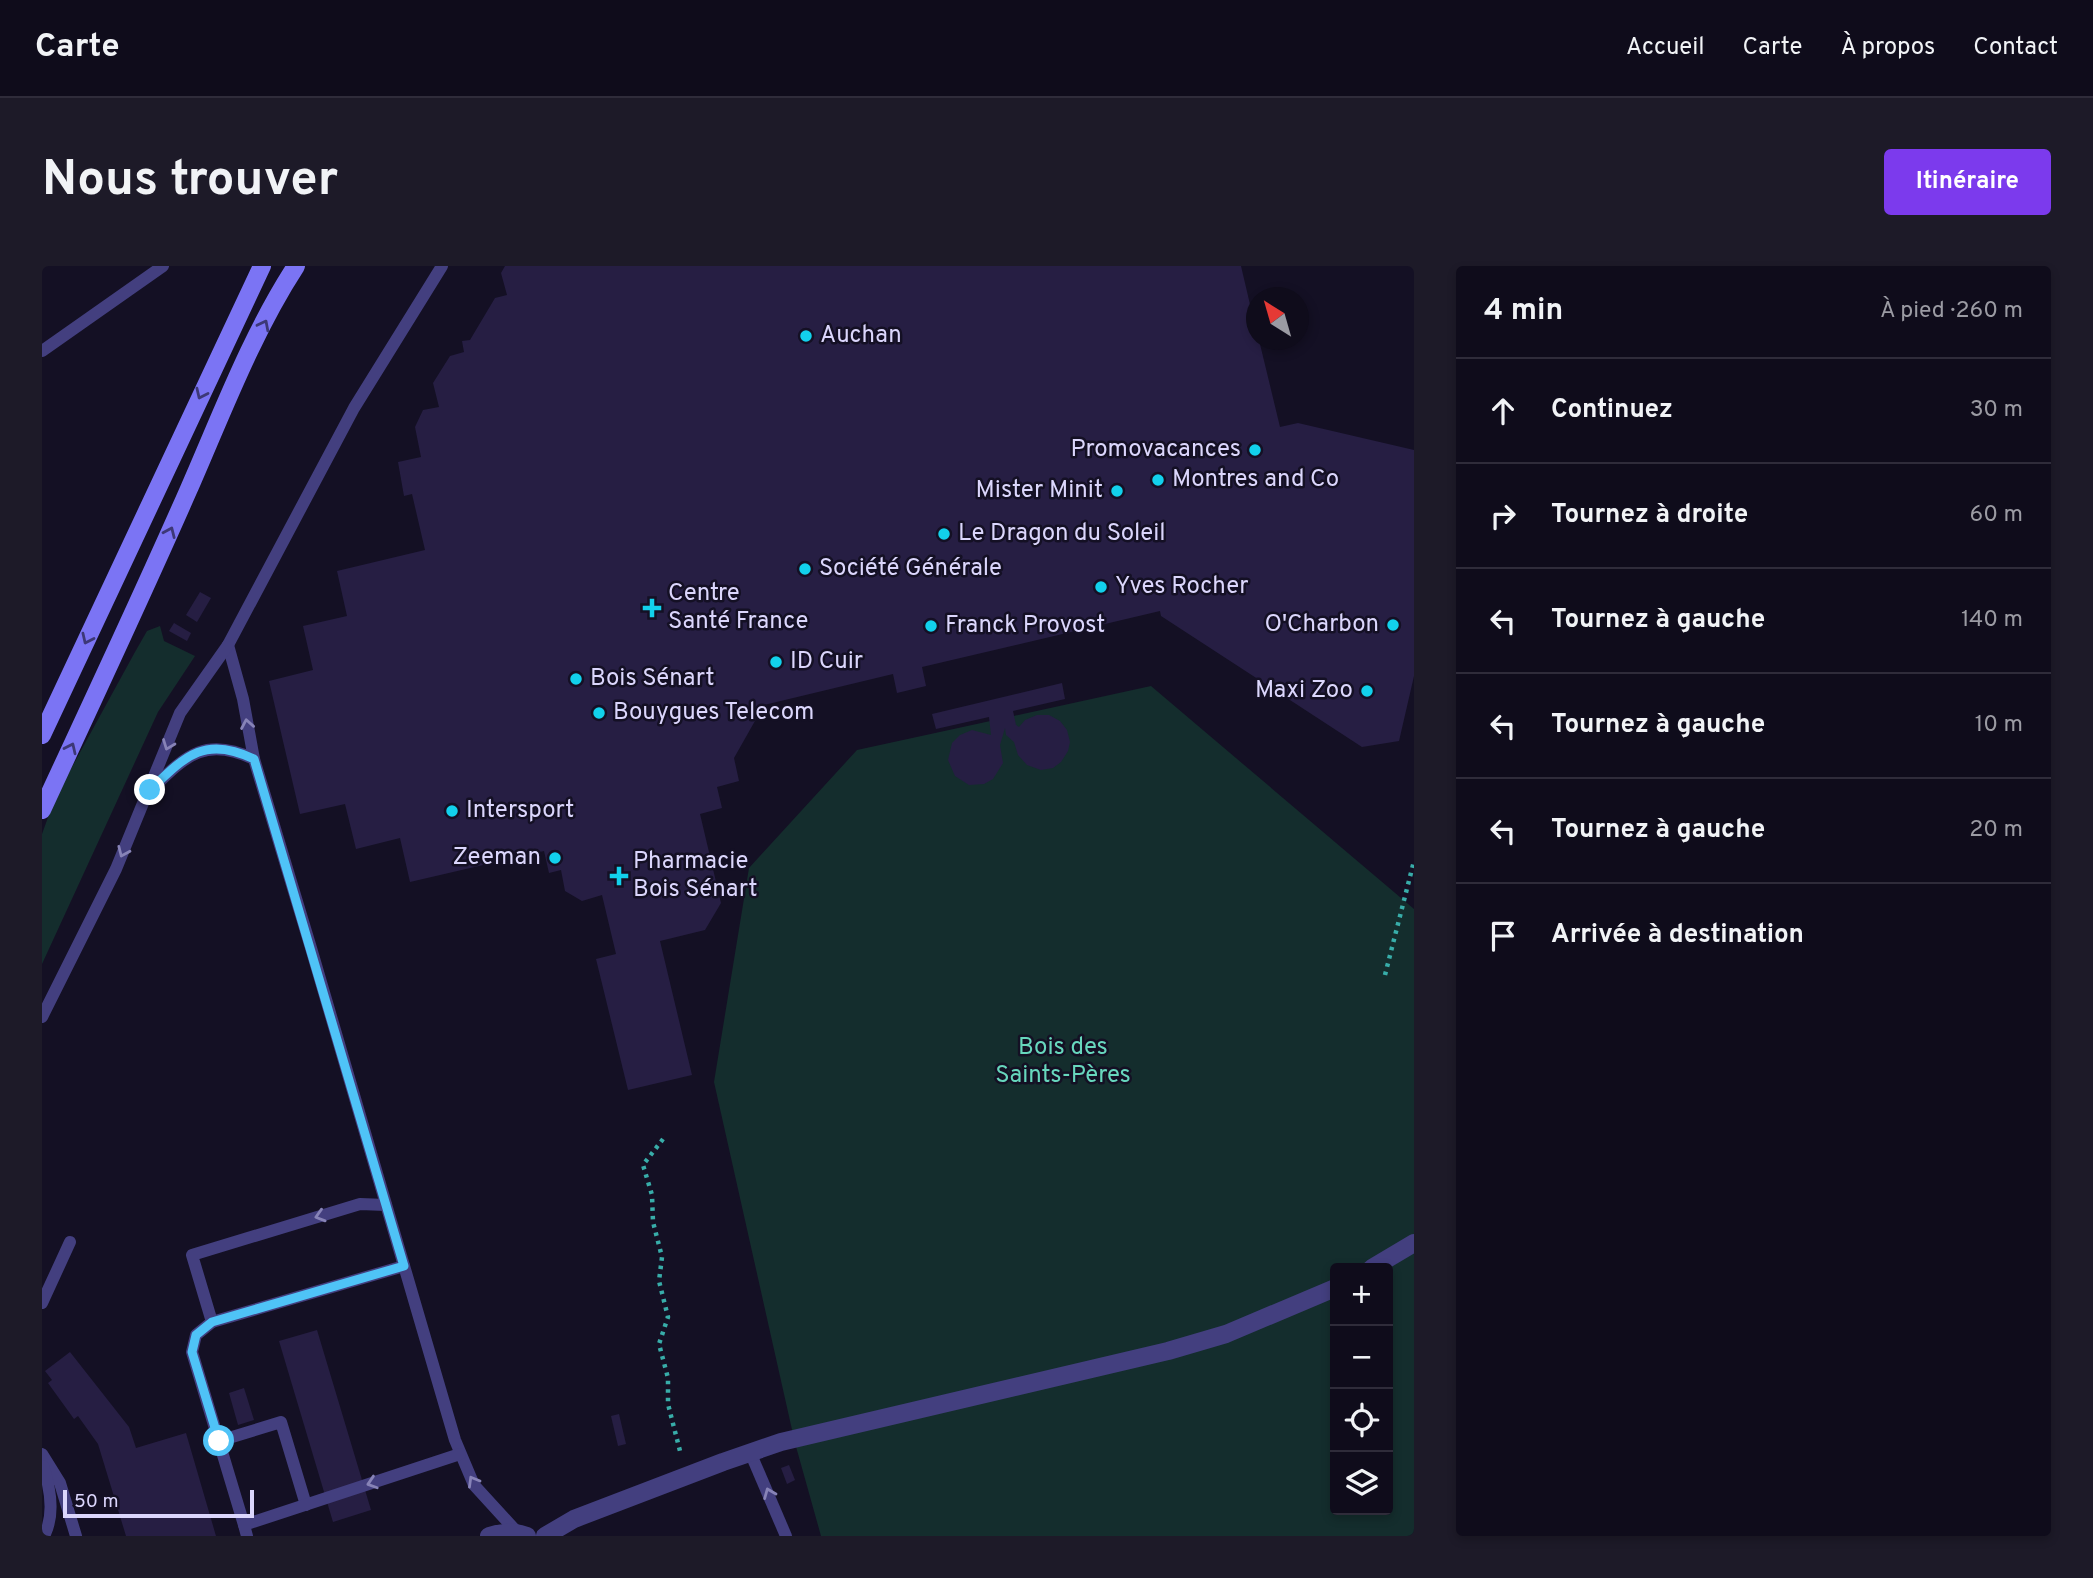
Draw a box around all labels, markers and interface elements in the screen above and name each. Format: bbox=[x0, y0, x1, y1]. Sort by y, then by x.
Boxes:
text: Carte bbox=[35, 27, 120, 69]
text: Accueil bbox=[1626, 33, 1705, 63]
text: Carte bbox=[1743, 33, 1802, 63]
text: À propos bbox=[1840, 33, 1935, 63]
text: Contact bbox=[1973, 33, 2058, 63]
button: Itinéraire bbox=[1884, 149, 2051, 215]
text: Nous trouver bbox=[42, 151, 338, 213]
north arrow bbox=[1246, 287, 1309, 350]
text: 4 min bbox=[1484, 293, 1563, 330]
text: À pied · 260 m bbox=[1880, 297, 2023, 326]
one-way arrow bbox=[256, 320, 270, 332]
place label: Auchan bbox=[820, 321, 902, 351]
marker: Auchan bbox=[798, 328, 814, 344]
one-way arrow bbox=[195, 386, 209, 399]
icon: ahead bbox=[1484, 392, 1522, 430]
text: Continuez bbox=[1551, 394, 1673, 427]
text: 30 m bbox=[1970, 396, 2023, 425]
place label: Promovacances bbox=[1070, 435, 1241, 465]
marker: Promovacances bbox=[1247, 442, 1263, 458]
place label: Montres and Co bbox=[1172, 465, 1339, 495]
marker: Montres and Co bbox=[1150, 472, 1166, 488]
place label: Mister Minit bbox=[976, 476, 1103, 506]
marker: Mister Minit bbox=[1109, 483, 1125, 499]
icon: right bbox=[1484, 497, 1522, 535]
text: Tournez à droite bbox=[1551, 499, 1748, 532]
text: 60 m bbox=[1970, 501, 2023, 530]
place label: Le Dragon du Soleil bbox=[958, 519, 1166, 549]
marker: Le Dragon du Soleil bbox=[936, 526, 952, 542]
one-way arrow bbox=[162, 527, 176, 539]
place label: Société Générale bbox=[819, 554, 1002, 584]
marker: Société Générale bbox=[797, 561, 813, 577]
place label: Yves Rocher bbox=[1115, 572, 1249, 602]
place label: Centre Santé France bbox=[668, 579, 808, 637]
marker: Yves Rocher bbox=[1093, 579, 1109, 595]
marker: Centre Santé France bbox=[642, 598, 662, 618]
icon: left bbox=[1484, 602, 1522, 640]
text: Tournez à gauche bbox=[1551, 604, 1765, 637]
text: 140 m bbox=[1961, 606, 2023, 635]
place label: O'Charbon bbox=[1264, 610, 1379, 640]
place label: Franck Provost bbox=[945, 611, 1105, 641]
marker: O'Charbon bbox=[1385, 617, 1401, 633]
marker: Franck Provost bbox=[923, 618, 939, 634]
one-way arrow bbox=[81, 632, 95, 644]
place label: ID Cuir bbox=[790, 647, 863, 677]
marker: ID Cuir bbox=[768, 654, 784, 670]
place label: Bois Sénart bbox=[590, 664, 715, 694]
marker: Bois Sénart bbox=[568, 671, 584, 687]
place label: Maxi Zoo bbox=[1255, 676, 1353, 706]
marker: Maxi Zoo bbox=[1359, 683, 1375, 699]
place label: Bouygues Telecom bbox=[613, 698, 814, 728]
marker: Bouygues Telecom bbox=[591, 705, 607, 721]
icon: left bbox=[1484, 707, 1522, 745]
text: Tournez à gauche bbox=[1551, 709, 1765, 742]
text: 10 m bbox=[1975, 711, 2023, 740]
one-way arrow bbox=[241, 718, 256, 730]
one-way arrow bbox=[162, 738, 176, 750]
one-way arrow bbox=[63, 743, 77, 755]
route end bbox=[134, 774, 165, 805]
place label: Intersport bbox=[466, 796, 574, 826]
marker: Intersport bbox=[444, 803, 460, 819]
icon: left bbox=[1484, 812, 1522, 850]
text: Tournez à gauche bbox=[1551, 814, 1765, 847]
text: 20 m bbox=[1969, 816, 2023, 845]
place label: Zeeman bbox=[452, 843, 541, 873]
one-way arrow bbox=[117, 845, 131, 858]
place label: Pharmacie Bois Sénart bbox=[633, 847, 758, 905]
marker: Zeeman bbox=[547, 850, 563, 866]
marker: Pharmacie Bois Sénart bbox=[611, 868, 627, 884]
icon: arrive bbox=[1484, 917, 1522, 955]
text: Arrivée à destination bbox=[1551, 919, 1804, 952]
park label: Bois des Saints-Pères bbox=[995, 1033, 1131, 1091]
one-way arrow bbox=[314, 1208, 326, 1223]
map controls bbox=[1330, 1263, 1393, 1515]
button: + bbox=[1330, 1263, 1393, 1326]
button: − bbox=[1330, 1326, 1393, 1389]
button: locate bbox=[1330, 1389, 1393, 1452]
route start bbox=[203, 1425, 234, 1456]
button: layers bbox=[1330, 1452, 1393, 1515]
one-way arrow bbox=[366, 1475, 379, 1489]
one-way arrow bbox=[469, 1475, 482, 1488]
scale bar bbox=[63, 1487, 254, 1519]
one-way arrow bbox=[763, 1488, 777, 1501]
text: 50 m bbox=[74, 1490, 119, 1514]

